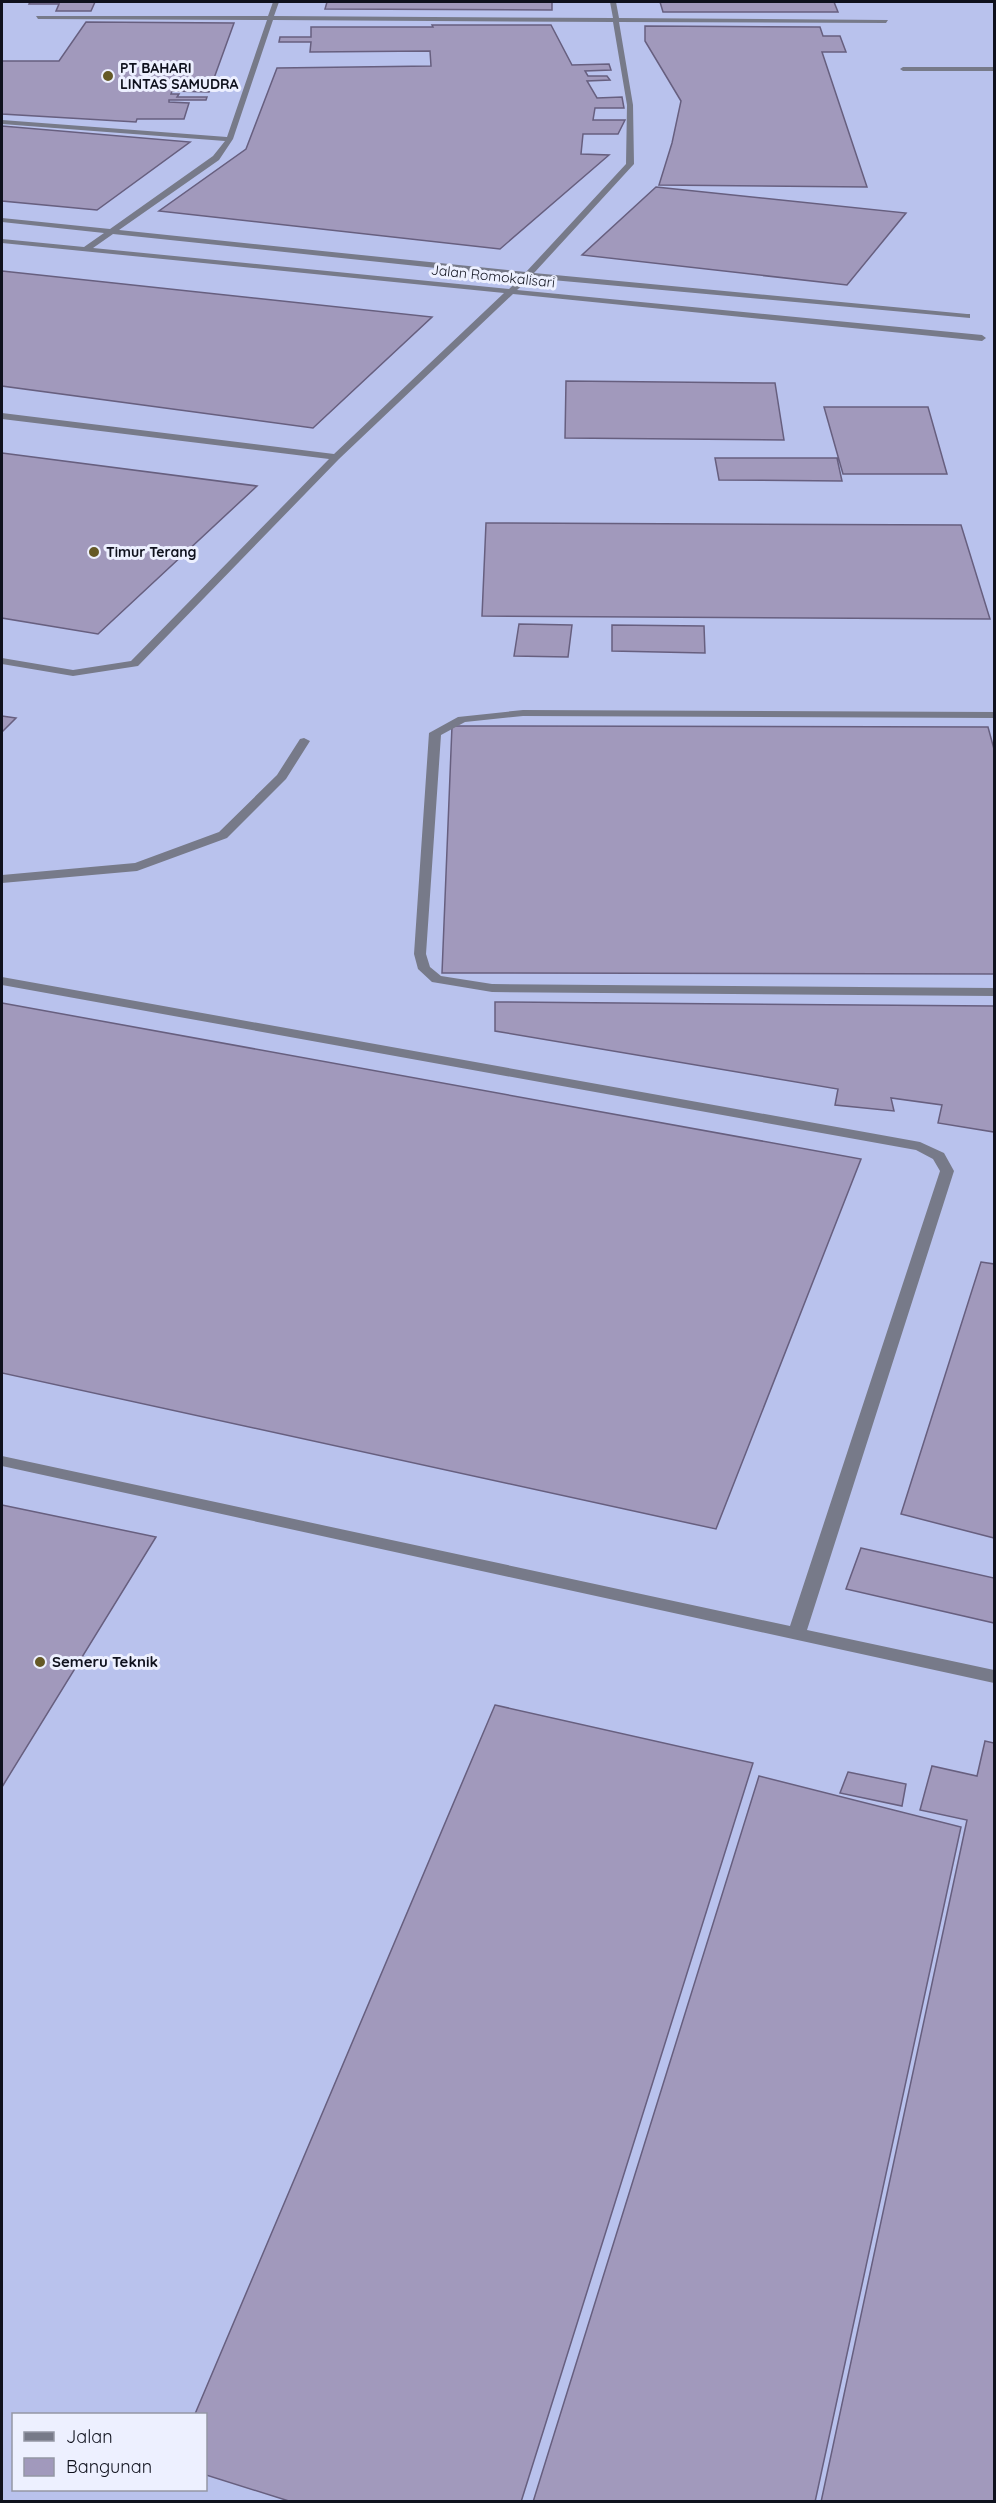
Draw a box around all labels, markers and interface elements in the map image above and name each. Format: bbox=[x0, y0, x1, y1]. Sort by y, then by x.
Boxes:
place label: PT BAHARI LINTAS SAMUDRA bbox=[120, 59, 239, 93]
marker: PT BAHARI LINTAS SAMUDRA bbox=[101, 69, 115, 83]
street label: Jalan Romokalisari bbox=[430, 261, 556, 291]
place label: Timur Terang bbox=[106, 543, 197, 561]
marker: Timur Terang bbox=[87, 545, 101, 559]
place label: Semeru Teknik bbox=[52, 1652, 158, 1671]
marker: Semeru Teknik bbox=[33, 1655, 47, 1669]
legend bbox=[12, 2413, 207, 2491]
text: Jalan bbox=[66, 2425, 113, 2448]
text: Bangunan bbox=[66, 2455, 152, 2478]

